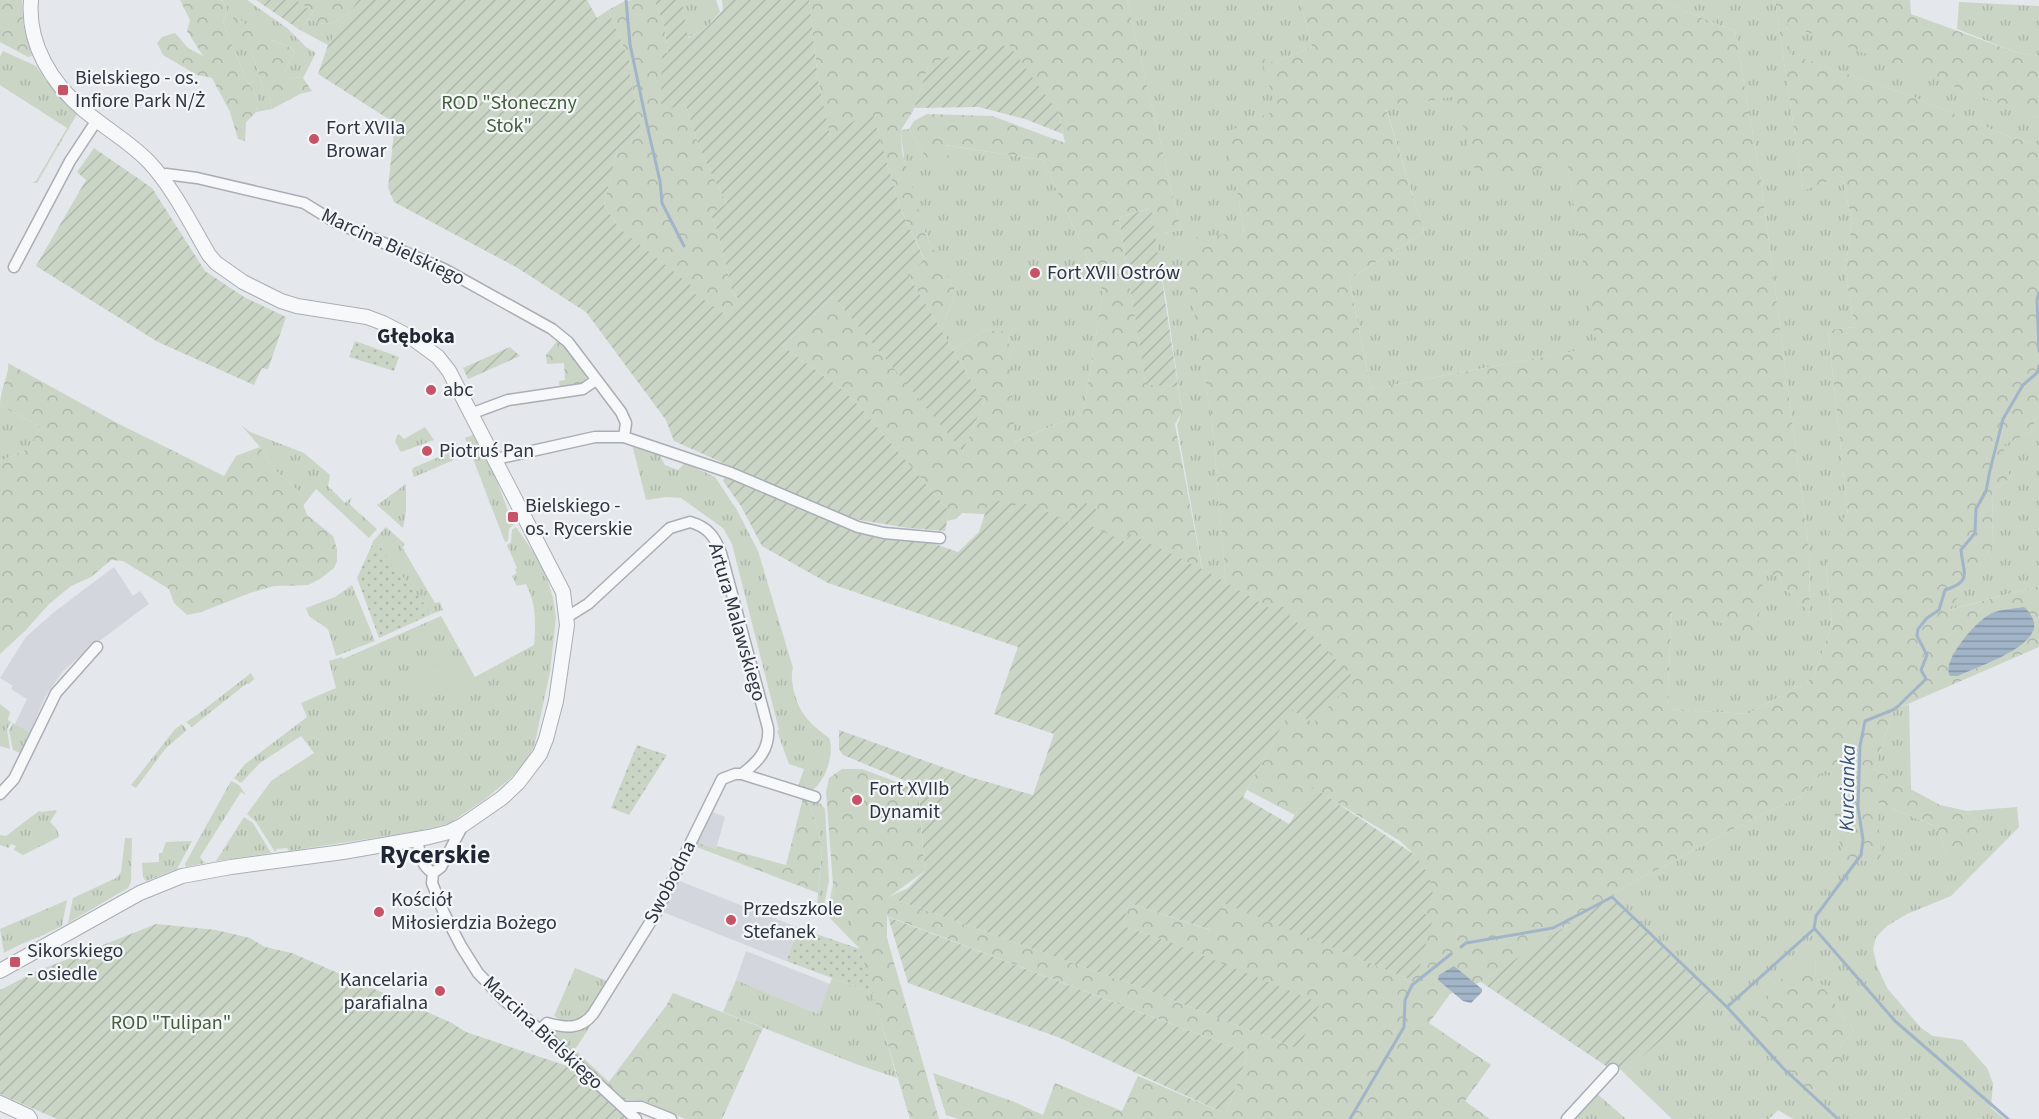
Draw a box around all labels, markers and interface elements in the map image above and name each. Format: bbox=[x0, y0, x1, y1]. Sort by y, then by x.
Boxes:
place label: Bielskiego - os. Infiore Park N/Ż bbox=[75, 64, 206, 115]
marker: Bielskiego - os. Infiore Park N/Ż bbox=[56, 83, 70, 97]
park label: ROD "Słoneczny Stok" bbox=[441, 89, 577, 140]
place label: Fort XVIIa Browar bbox=[326, 114, 405, 165]
marker: Fort XVIIa Browar bbox=[307, 132, 321, 146]
street label: Marcina Bielskiego bbox=[317, 201, 469, 293]
place label: Fort XVII Ostrów bbox=[1047, 259, 1180, 287]
marker: Fort XVII Ostrów bbox=[1028, 266, 1042, 280]
district label: Głęboka bbox=[377, 321, 455, 351]
place label: abc bbox=[443, 376, 473, 404]
marker: abc bbox=[424, 383, 438, 397]
place label: Piotruś Pan bbox=[439, 437, 534, 465]
marker: Piotruś Pan bbox=[420, 444, 434, 458]
place label: Bielskiego - os. Rycerskie bbox=[525, 492, 632, 543]
marker: Bielskiego - os. Rycerskie bbox=[506, 510, 520, 524]
street label: Artura Malawskiego bbox=[701, 539, 773, 705]
water label: Kurcianka bbox=[1831, 744, 1863, 832]
place label: Fort XVIIb Dynamit bbox=[869, 775, 949, 826]
marker: Fort XVIIb Dynamit bbox=[850, 793, 864, 807]
district label: Rycerskie bbox=[380, 836, 490, 873]
street label: Swobodna bbox=[637, 836, 703, 928]
place label: Kościół Miłosierdzia Bożego bbox=[391, 886, 557, 937]
place label: Przedszkole Stefanek bbox=[743, 895, 843, 946]
marker: Kościół Miłosierdzia Bożego bbox=[372, 905, 386, 919]
marker: Przedszkole Stefanek bbox=[724, 913, 738, 927]
place label: Sikorskiego - osiedle bbox=[27, 937, 123, 988]
marker: Sikorskiego - osiedle bbox=[8, 955, 22, 969]
place label: Kancelaria parafialna bbox=[340, 966, 428, 1017]
street label: Marcina Bielskiego bbox=[477, 970, 609, 1096]
marker: Kancelaria parafialna bbox=[433, 984, 447, 998]
park label: ROD "Tulipan" bbox=[111, 1009, 231, 1037]

